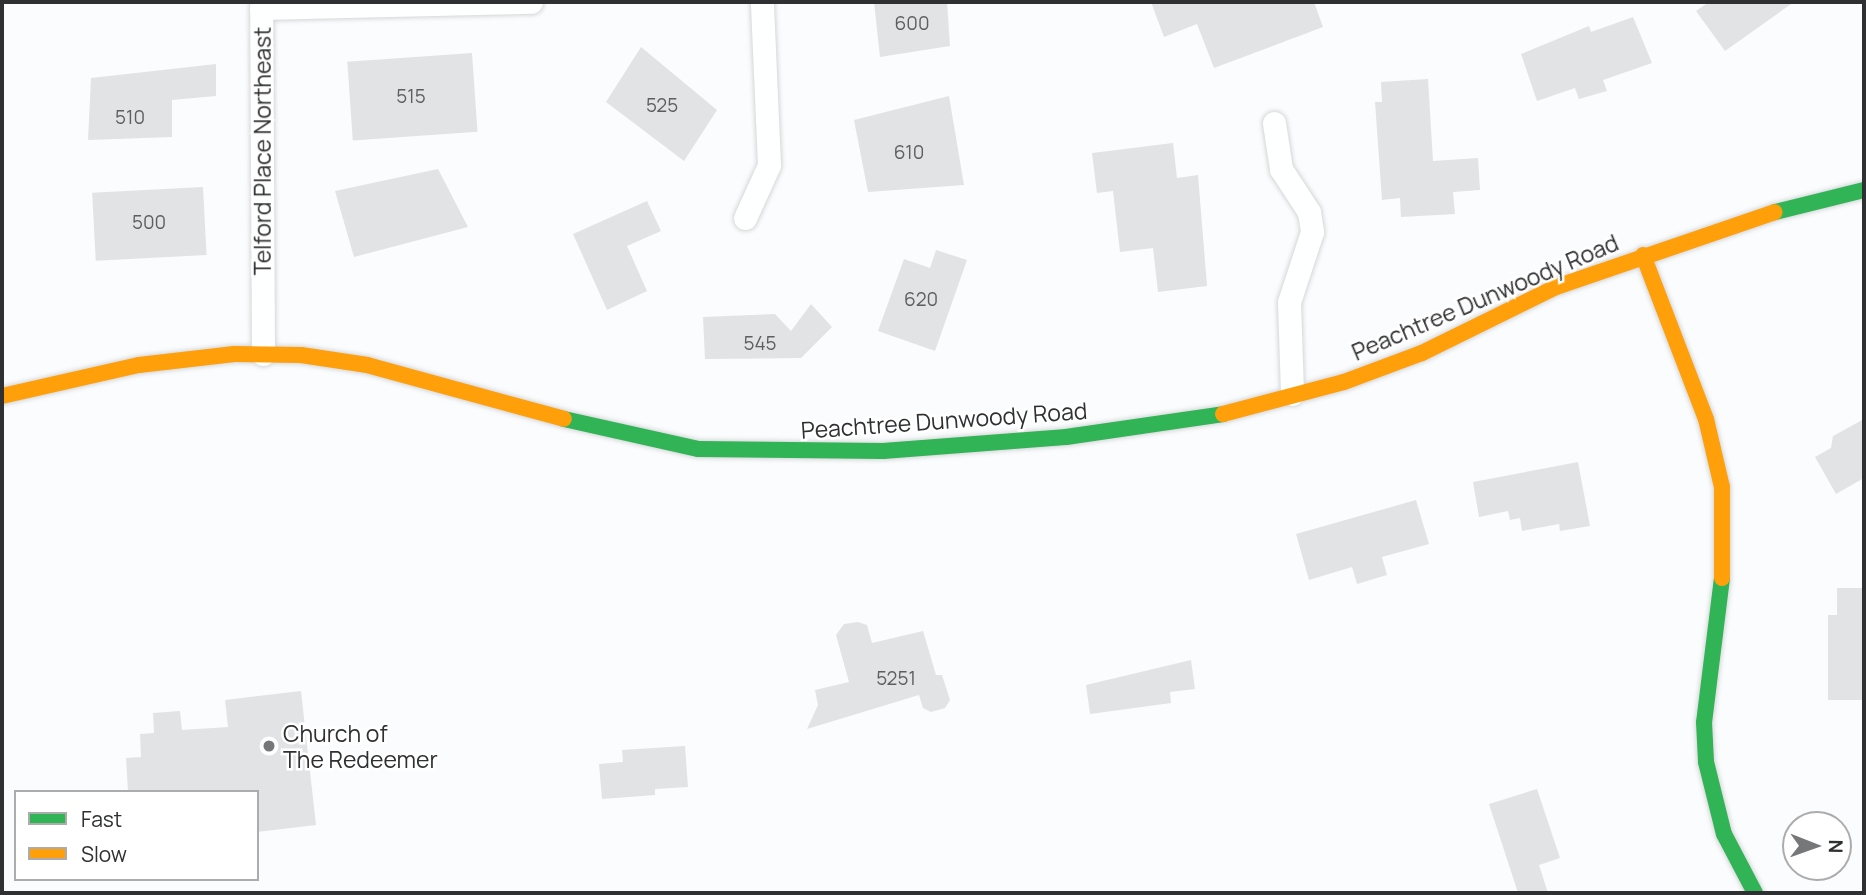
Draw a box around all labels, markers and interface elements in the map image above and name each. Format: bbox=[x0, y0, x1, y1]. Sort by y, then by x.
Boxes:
house number: 600 bbox=[895, 13, 929, 35]
street label: Telford Place Northeast bbox=[248, 27, 276, 275]
house number: 515 bbox=[396, 86, 426, 108]
house number: 525 bbox=[646, 95, 678, 117]
house number: 510 bbox=[115, 107, 145, 129]
house number: 610 bbox=[894, 142, 924, 164]
house number: 500 bbox=[132, 212, 166, 234]
street label: Peachtree Dunwoody Road bbox=[1348, 228, 1622, 366]
house number: 620 bbox=[904, 289, 938, 311]
house number: 545 bbox=[743, 333, 777, 355]
street label: Peachtree Dunwoody Road bbox=[800, 396, 1088, 444]
house number: 5251 bbox=[876, 668, 916, 690]
place label: Church of The Redeemer bbox=[283, 719, 438, 773]
marker: Church of The Redeemer bbox=[261, 738, 277, 754]
legend bbox=[14, 790, 259, 881]
text: Fast bbox=[81, 805, 122, 833]
north arrow bbox=[1782, 811, 1852, 881]
text: N bbox=[1823, 839, 1849, 853]
text: Slow bbox=[81, 840, 127, 868]

